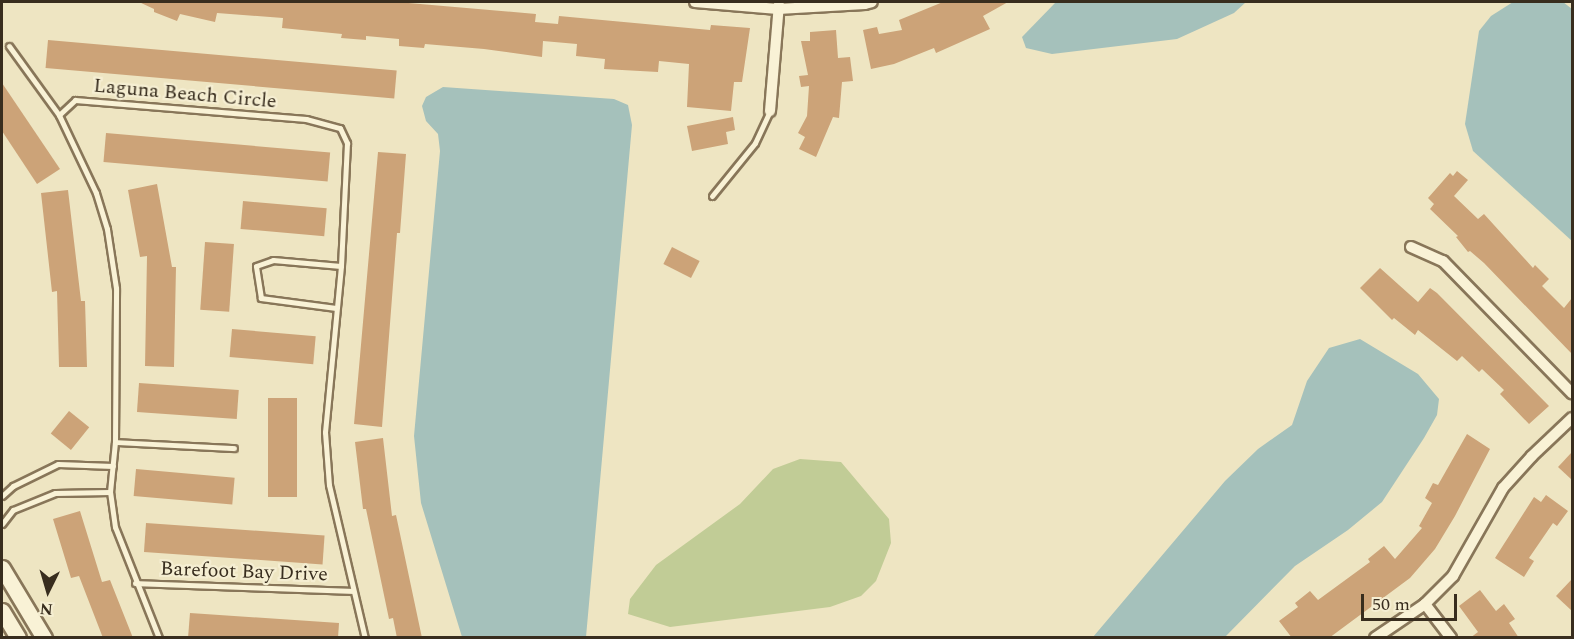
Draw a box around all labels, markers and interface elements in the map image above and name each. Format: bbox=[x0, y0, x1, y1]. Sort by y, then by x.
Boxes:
street label: Laguna Beach Circle bbox=[92, 74, 278, 114]
street label: Barefoot Bay Drive bbox=[160, 557, 328, 587]
north arrow bbox=[18, 561, 78, 621]
scale bar bbox=[1364, 582, 1460, 620]
text: 50 m bbox=[1372, 591, 1410, 618]
text: N bbox=[39, 596, 54, 621]

